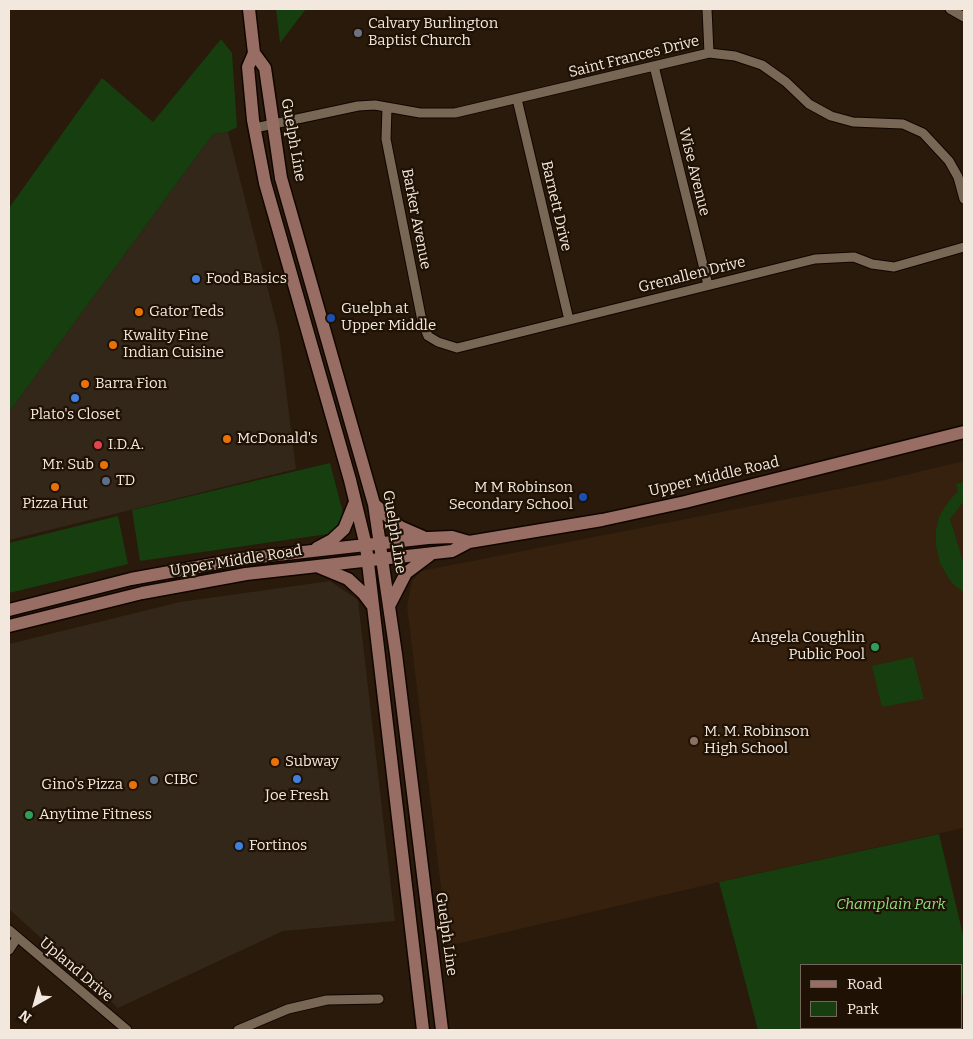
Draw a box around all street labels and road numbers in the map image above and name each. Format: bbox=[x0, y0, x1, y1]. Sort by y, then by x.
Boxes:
street label: Saint Frances Drive bbox=[567, 32, 701, 82]
street label: Guelph Line bbox=[277, 97, 309, 183]
street label: Wise Avenue bbox=[674, 126, 714, 218]
street label: Barnett Drive bbox=[537, 159, 575, 253]
street label: Barker Avenue bbox=[397, 167, 435, 271]
street label: Grenallen Drive bbox=[637, 253, 747, 297]
street label: Upper Middle Road bbox=[647, 453, 781, 501]
street label: Guelph Line bbox=[379, 489, 409, 575]
street label: Upper Middle Road bbox=[169, 542, 303, 580]
street label: Guelph Line bbox=[431, 891, 461, 977]
street label: Upland Drive bbox=[35, 934, 117, 1006]

